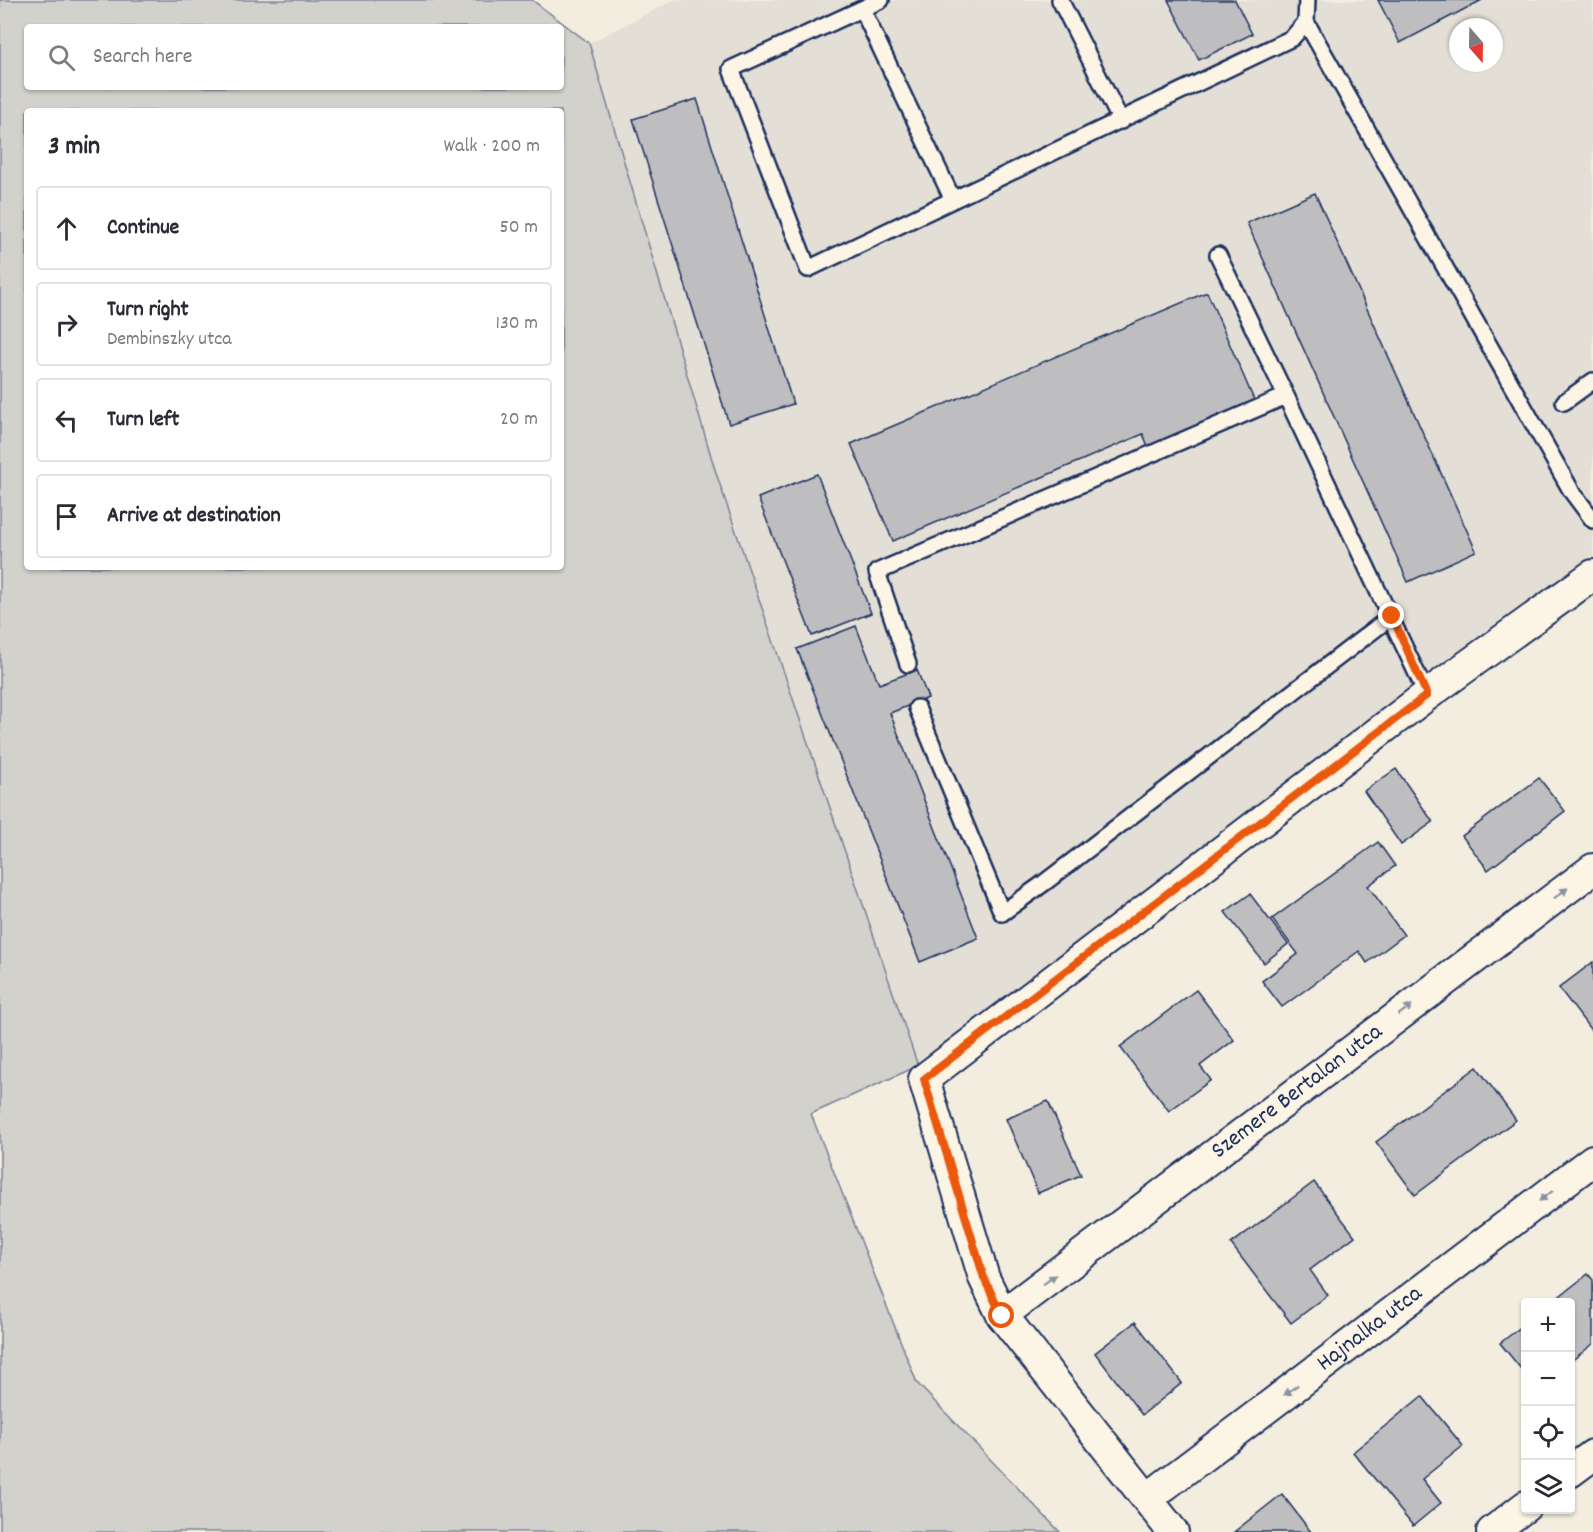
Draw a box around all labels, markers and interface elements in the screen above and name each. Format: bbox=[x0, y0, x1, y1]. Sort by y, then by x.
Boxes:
north arrow bbox=[1449, 18, 1503, 72]
search box bbox=[24, 24, 564, 90]
icon: search bbox=[45, 41, 78, 74]
text: Search here bbox=[93, 42, 192, 73]
text: 3 min bbox=[48, 129, 100, 166]
text: Walk · 200 m bbox=[444, 133, 540, 161]
icon: ahead bbox=[50, 212, 83, 245]
text: Continue bbox=[107, 213, 179, 244]
text: 50 m bbox=[500, 214, 538, 242]
text: Turn right bbox=[107, 295, 189, 326]
icon: right bbox=[50, 308, 83, 341]
text: 130 m bbox=[496, 310, 538, 338]
text: Dembinszky utca bbox=[107, 326, 232, 354]
icon: left bbox=[50, 404, 83, 437]
text: Turn left bbox=[107, 405, 179, 436]
text: 20 m bbox=[500, 406, 538, 434]
icon: arrive bbox=[50, 500, 83, 533]
text: Arrive at destination bbox=[107, 501, 281, 532]
route end bbox=[1378, 602, 1404, 628]
one-way arrow bbox=[1553, 886, 1569, 899]
one-way arrow bbox=[1398, 1005, 1413, 1017]
street label: Szemere Bertalan utca bbox=[1204, 1016, 1391, 1168]
one-way arrow bbox=[1539, 1189, 1554, 1201]
one-way arrow bbox=[1041, 1274, 1057, 1287]
street label: Hajnalka utca bbox=[1310, 1278, 1431, 1380]
map controls bbox=[1521, 1298, 1575, 1514]
button: + bbox=[1521, 1298, 1575, 1352]
route start bbox=[988, 1302, 1014, 1328]
button: − bbox=[1521, 1352, 1575, 1406]
one-way arrow bbox=[1283, 1383, 1298, 1395]
button: locate bbox=[1521, 1406, 1575, 1460]
button: layers bbox=[1521, 1460, 1575, 1514]

